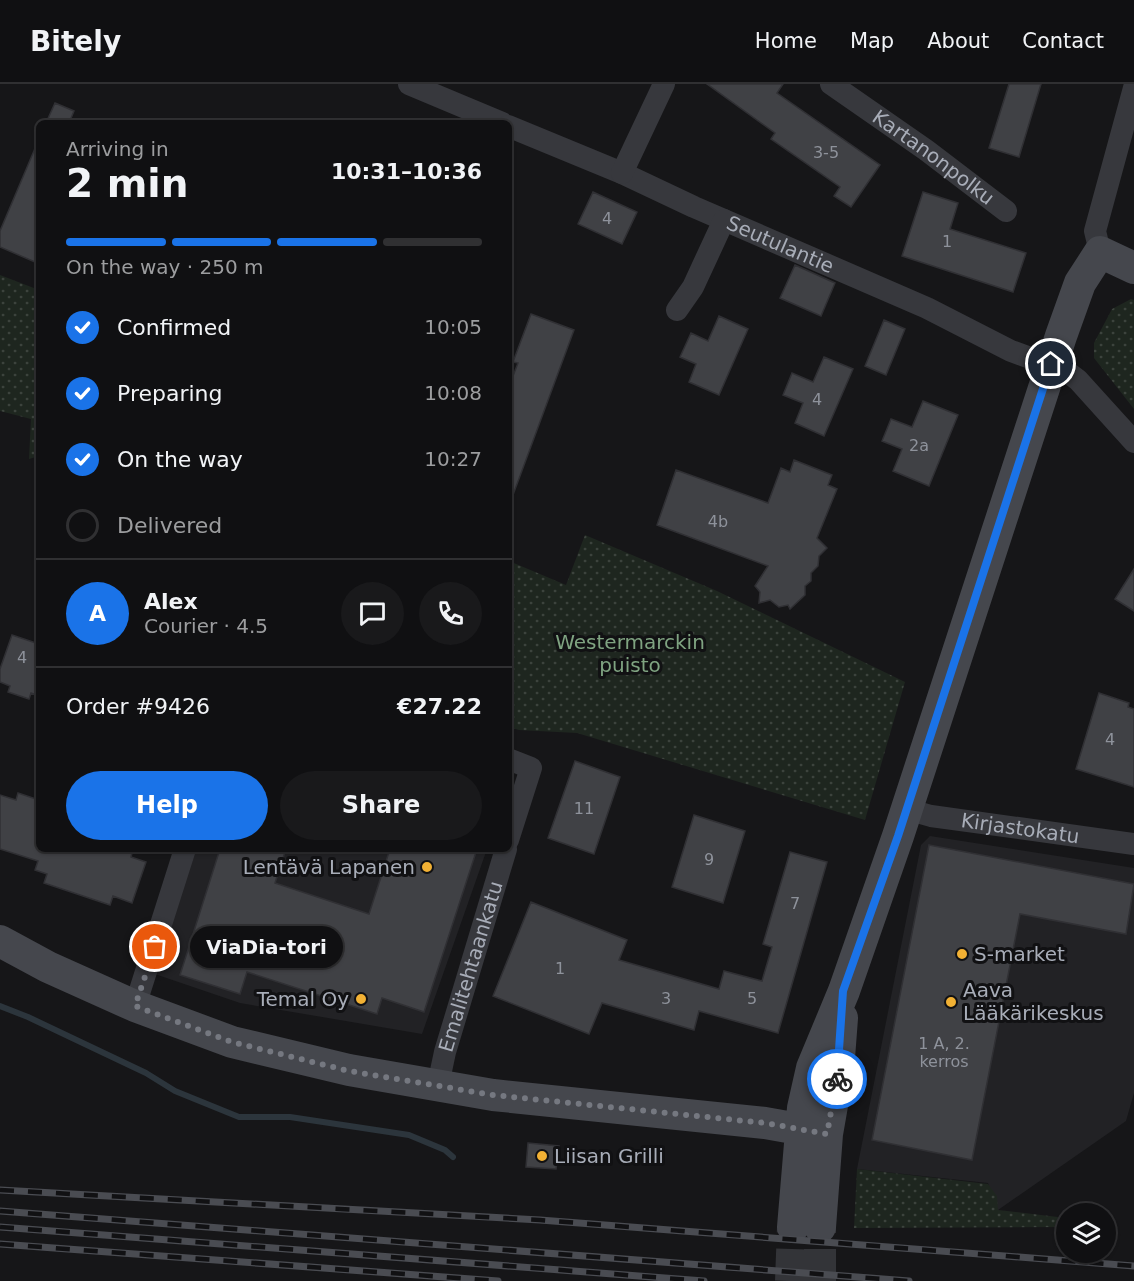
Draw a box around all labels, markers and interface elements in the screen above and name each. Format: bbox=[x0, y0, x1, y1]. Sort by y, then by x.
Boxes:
text: Bitely bbox=[30, 25, 121, 58]
text: Home bbox=[755, 29, 817, 53]
text: Map bbox=[850, 29, 894, 53]
text: About bbox=[927, 29, 989, 53]
text: Contact bbox=[1022, 29, 1104, 53]
street label: Kartanonpolku bbox=[868, 105, 999, 210]
text: Arriving in bbox=[66, 137, 169, 161]
house number: 3-5 bbox=[813, 143, 839, 162]
text: 10:31–10:36 bbox=[331, 159, 482, 184]
text: 2 min bbox=[66, 161, 188, 206]
house number: 4 bbox=[602, 209, 612, 228]
street label: Seutulantie bbox=[723, 211, 838, 278]
house number: 1 bbox=[942, 232, 952, 251]
text: On the way · 250 m bbox=[66, 255, 264, 279]
icon: check bbox=[66, 311, 99, 344]
text: Confirmed bbox=[117, 315, 231, 340]
text: 10:05 bbox=[424, 315, 482, 339]
pin bbox=[1025, 338, 1076, 389]
icon: home bbox=[1034, 347, 1067, 380]
icon: check bbox=[66, 377, 99, 410]
text: Preparing bbox=[117, 381, 223, 406]
text: 10:08 bbox=[424, 381, 482, 405]
house number: 4 bbox=[812, 390, 822, 409]
house number: 2a bbox=[909, 436, 929, 455]
icon: check bbox=[66, 443, 99, 476]
text: On the way bbox=[117, 447, 243, 472]
text: 10:27 bbox=[424, 447, 482, 471]
house number: 4b bbox=[708, 512, 728, 531]
text: Delivered bbox=[117, 513, 222, 538]
button: chat bbox=[341, 582, 404, 645]
button: phone bbox=[419, 582, 482, 645]
text: Alex bbox=[144, 589, 198, 614]
text: A bbox=[89, 601, 106, 626]
text: Courier · 4.5 bbox=[144, 614, 268, 638]
park label: Westermarckin puisto bbox=[555, 630, 705, 677]
house number: 4 bbox=[17, 648, 27, 667]
text: Order #9426 bbox=[66, 694, 210, 719]
text: €27.22 bbox=[397, 694, 482, 719]
house number: 4 bbox=[1105, 730, 1115, 749]
button: Help bbox=[66, 771, 268, 840]
button: Share bbox=[280, 771, 482, 840]
house number: 11 bbox=[574, 799, 594, 818]
street label: Kirjastokatu bbox=[959, 808, 1081, 848]
house number: 9 bbox=[704, 850, 714, 869]
place label: Lentävä Lapanen bbox=[243, 855, 415, 879]
marker: Lentävä Lapanen bbox=[420, 860, 434, 874]
street label: Emalitehtaankatu bbox=[434, 878, 508, 1055]
house number: 7 bbox=[790, 894, 800, 913]
pin bbox=[129, 921, 180, 972]
callout: ViaDia-tori bbox=[191, 926, 344, 968]
icon: bag bbox=[138, 930, 171, 963]
text: ViaDia-tori bbox=[206, 935, 327, 959]
place label: S-market bbox=[974, 942, 1065, 966]
marker: S-market bbox=[955, 947, 969, 961]
house number: 1 bbox=[555, 959, 565, 978]
place label: Aava Lääkärikeskus bbox=[963, 978, 1104, 1025]
place label: Temal Oy bbox=[256, 987, 349, 1011]
house number: 3 bbox=[661, 989, 671, 1008]
house number: 5 bbox=[747, 989, 757, 1008]
marker: Temal Oy bbox=[354, 992, 368, 1006]
marker: Aava Lääkärikeskus bbox=[944, 995, 958, 1009]
house number: 1 A, 2. kerros bbox=[918, 1034, 970, 1071]
courier bbox=[807, 1049, 867, 1109]
icon: bike bbox=[821, 1063, 854, 1096]
place label: Liisan Grilli bbox=[554, 1144, 664, 1168]
marker: Liisan Grilli bbox=[535, 1149, 549, 1163]
map controls bbox=[1056, 1203, 1116, 1263]
button: layers bbox=[1056, 1203, 1116, 1263]

